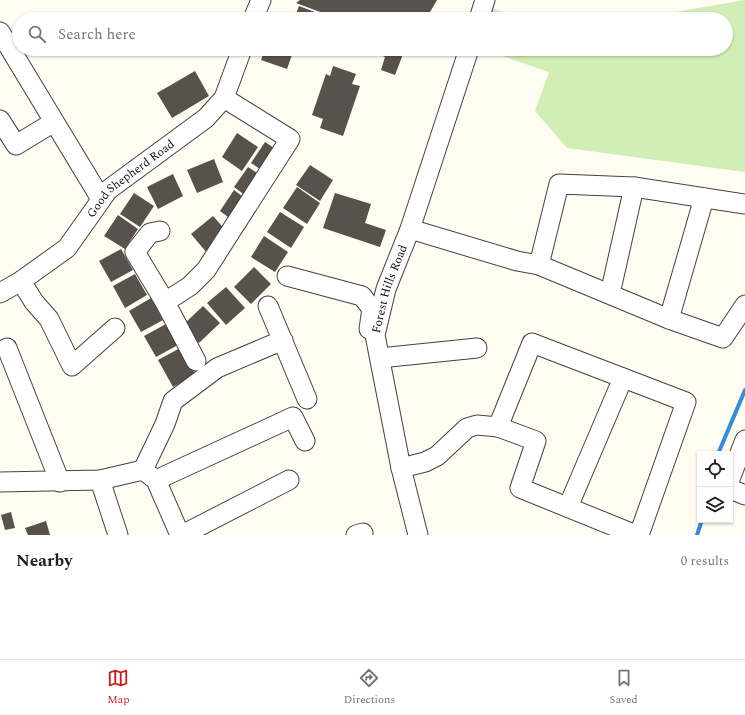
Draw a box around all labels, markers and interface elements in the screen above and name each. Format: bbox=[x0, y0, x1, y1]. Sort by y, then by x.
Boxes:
search box bbox=[12, 12, 733, 56]
icon: search bbox=[26, 23, 48, 45]
text: Search here bbox=[58, 23, 136, 46]
street label: Good Shepherd Road bbox=[82, 135, 179, 222]
street label: Forest Hills Road bbox=[367, 242, 413, 335]
map controls bbox=[697, 451, 733, 523]
button: locate bbox=[697, 451, 733, 487]
button: layers bbox=[697, 487, 733, 523]
text: Nearby bbox=[16, 548, 72, 574]
text: 0 results bbox=[681, 551, 729, 571]
tab: Map bbox=[107, 667, 129, 708]
tab: Directions bbox=[344, 667, 395, 708]
tab: Saved bbox=[610, 667, 638, 708]

